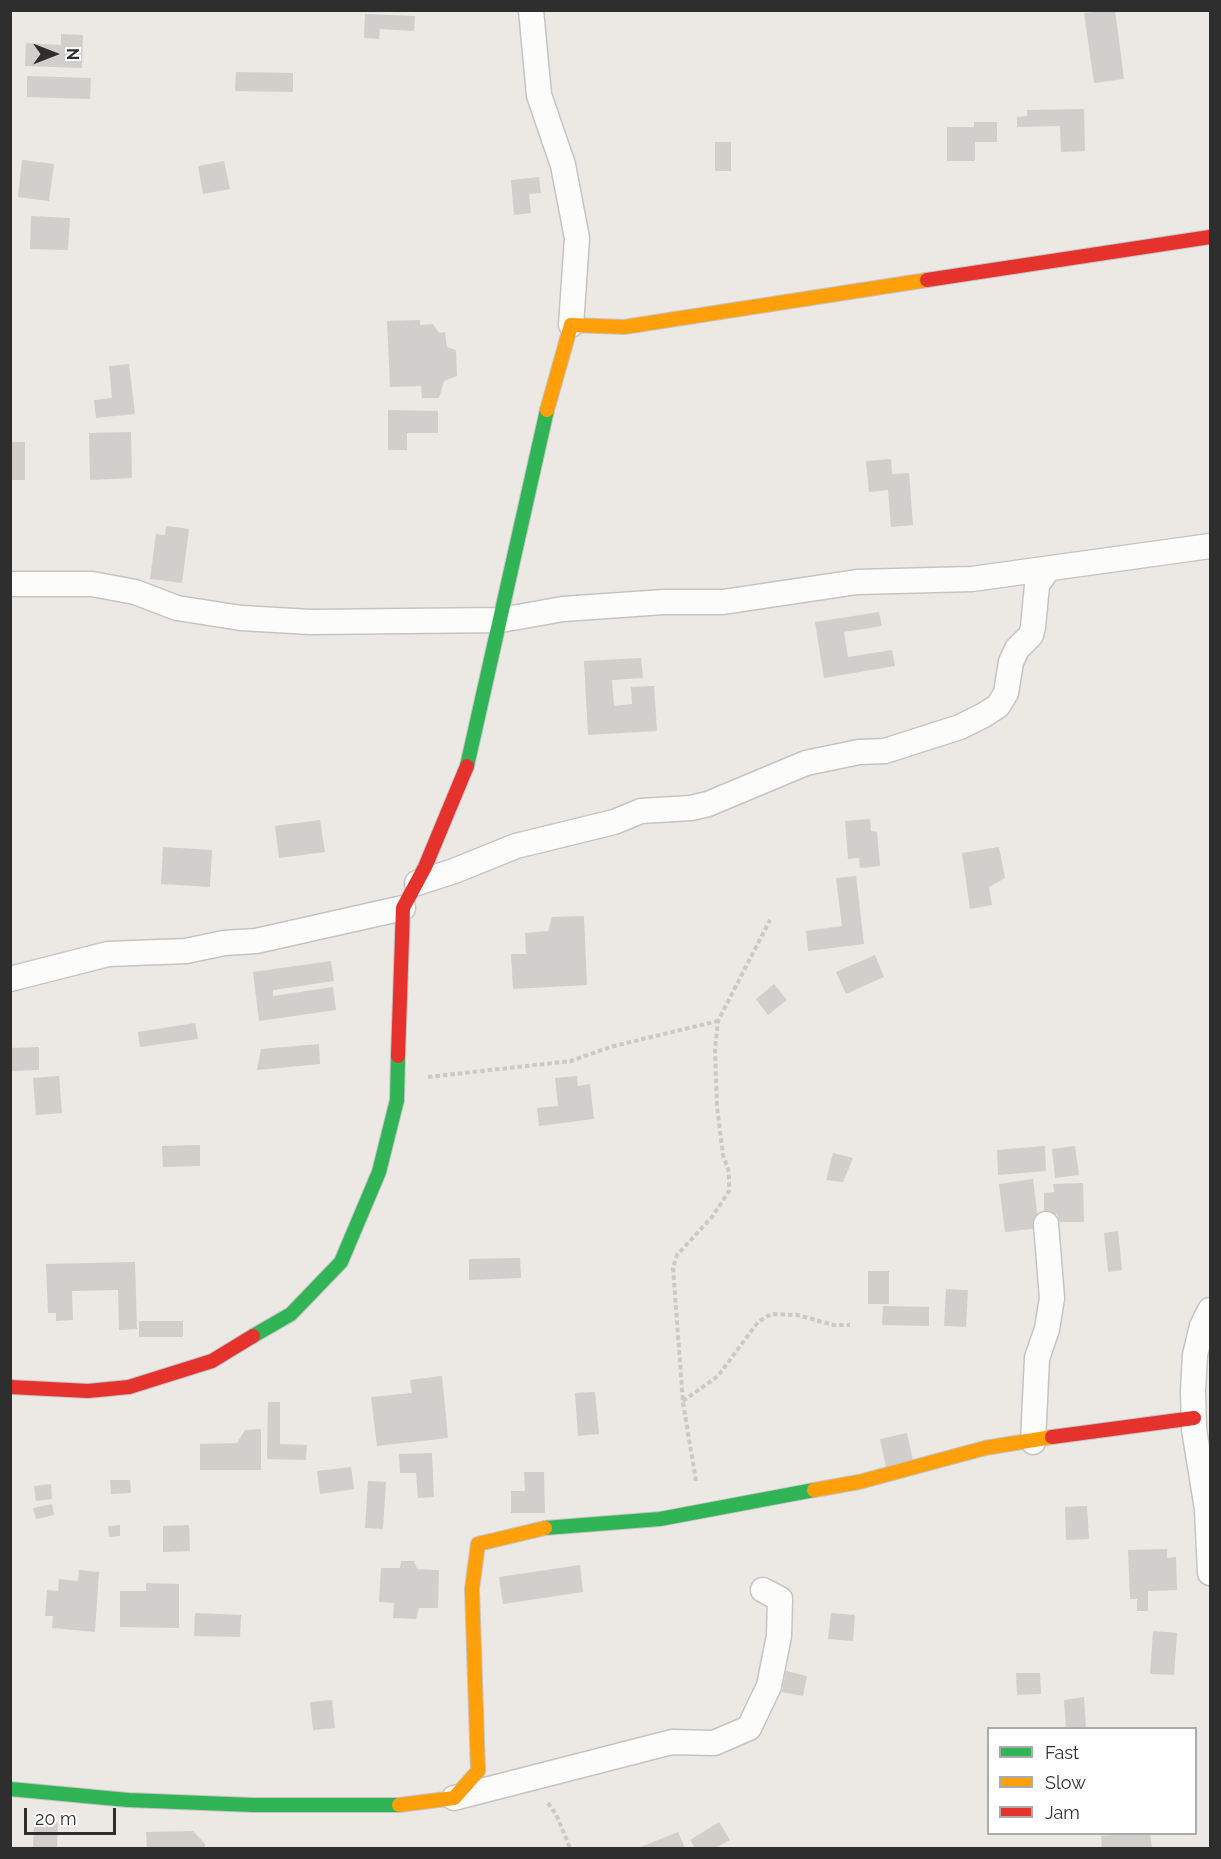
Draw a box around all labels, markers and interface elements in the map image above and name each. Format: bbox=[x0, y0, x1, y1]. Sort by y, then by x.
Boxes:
north arrow bbox=[24, 24, 84, 84]
text: N bbox=[63, 48, 82, 60]
legend bbox=[987, 1727, 1197, 1835]
text: Fast bbox=[1045, 1742, 1079, 1763]
text: Slow bbox=[1045, 1772, 1086, 1793]
scale bar bbox=[27, 1796, 118, 1834]
text: Jam bbox=[1045, 1802, 1080, 1823]
text: 20 m bbox=[35, 1808, 77, 1829]

